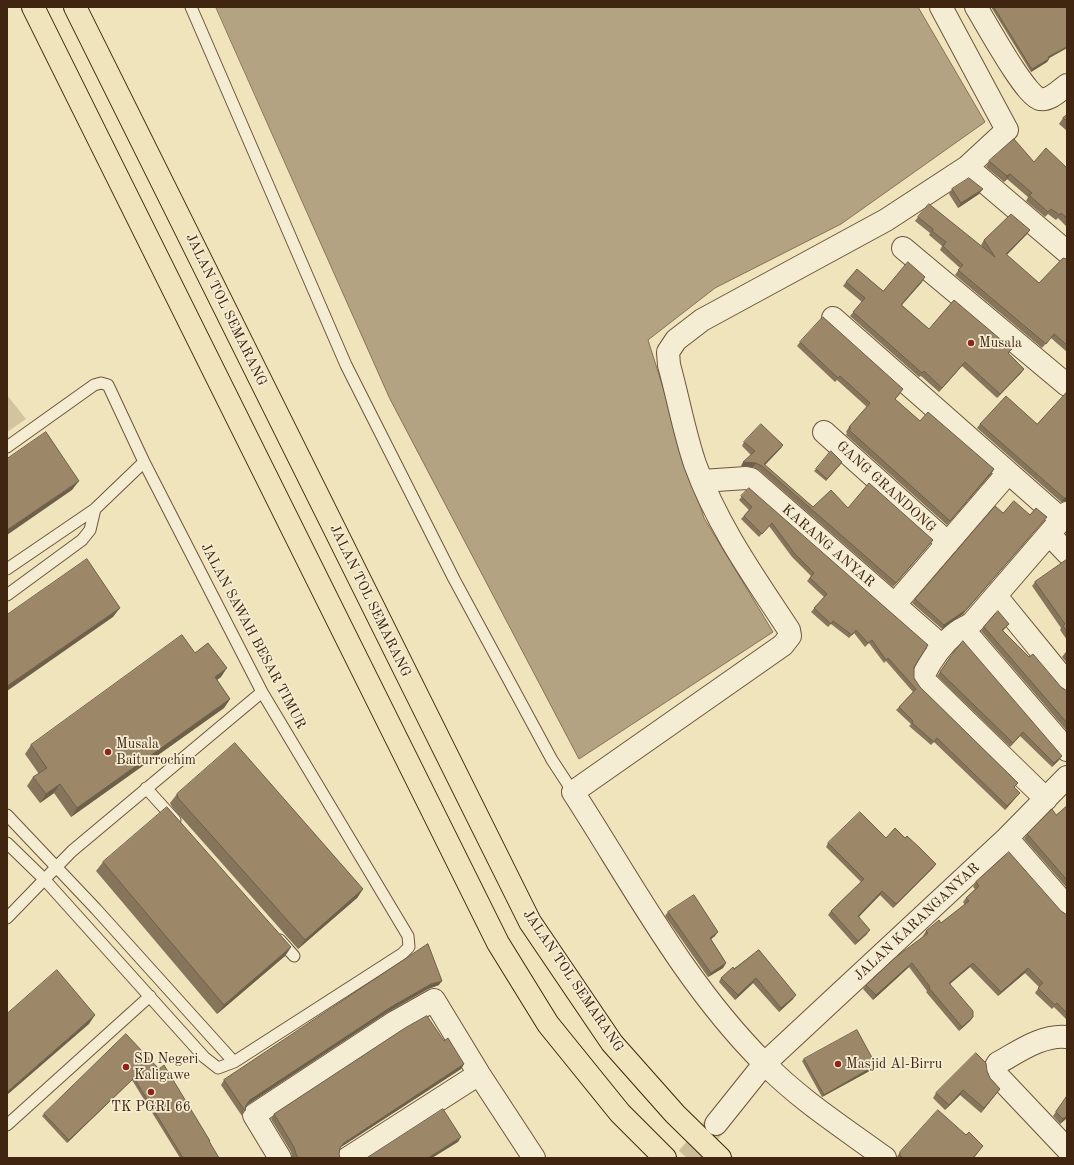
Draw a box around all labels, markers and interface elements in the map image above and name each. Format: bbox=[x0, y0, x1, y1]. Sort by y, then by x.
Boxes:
street label: JALAN TOL SEMARANG bbox=[182, 231, 270, 389]
place label: Musala bbox=[979, 335, 1022, 351]
marker: Musala bbox=[966, 338, 976, 348]
street label: GANG GRANDONG bbox=[833, 438, 939, 536]
street label: KARANG ANYAR bbox=[778, 501, 878, 591]
street label: JALAN TOL SEMARANG bbox=[326, 522, 414, 680]
street label: JALAN SAWAH BESAR TIMUR bbox=[197, 540, 309, 732]
place label: Musala Baiturrochim bbox=[116, 736, 196, 768]
marker: Musala Baiturrochim bbox=[103, 747, 113, 757]
street label: JALAN KARANGANYAR bbox=[851, 859, 983, 985]
street label: JALAN TOL SEMARANG bbox=[519, 907, 627, 1055]
place label: SD Negeri Kaligawe bbox=[134, 1051, 198, 1084]
place label: Masjid Al-Birru bbox=[846, 1056, 942, 1072]
marker: Masjid Al-Birru bbox=[833, 1059, 843, 1069]
marker: SD Negeri Kaligawe bbox=[121, 1062, 131, 1072]
marker: TK PGRI 66 bbox=[146, 1087, 156, 1097]
place label: TK PGRI 66 bbox=[111, 1099, 191, 1115]

